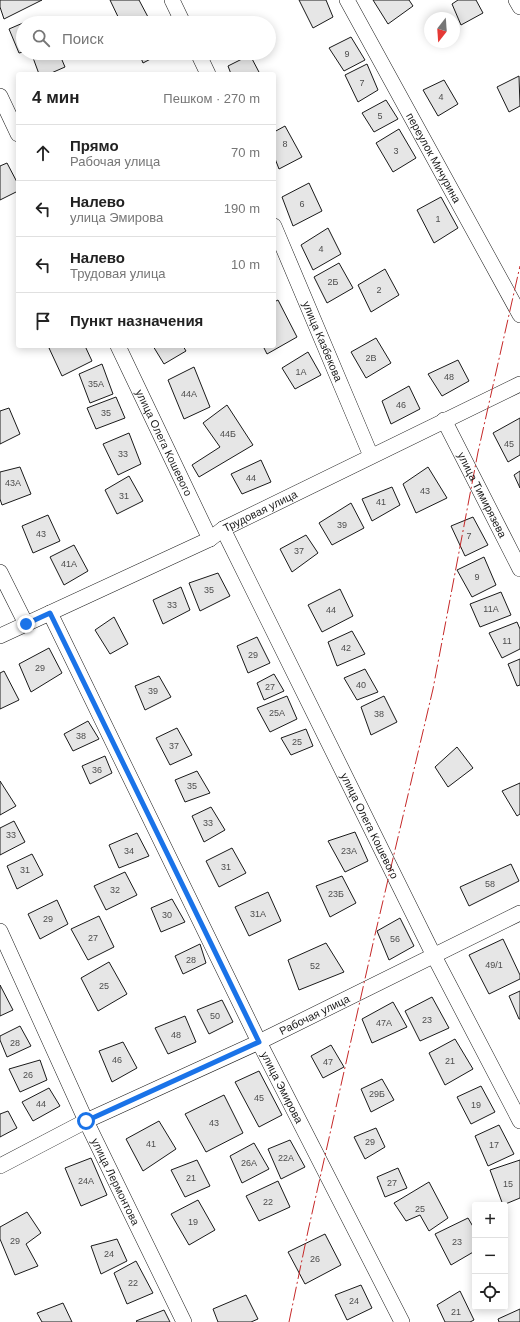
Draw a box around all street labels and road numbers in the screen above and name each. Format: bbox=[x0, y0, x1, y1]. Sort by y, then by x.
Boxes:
street label: переулок Мичурина bbox=[404, 111, 464, 206]
street label: улица Казбекова bbox=[300, 299, 345, 384]
street label: улица Олега Кошевого bbox=[134, 387, 195, 498]
street label: улица Тимирязева bbox=[455, 450, 509, 540]
street label: Трудовая улица bbox=[221, 487, 300, 534]
street label: улица Олега Кошевого bbox=[338, 771, 401, 881]
street label: Рабочая улица bbox=[277, 992, 352, 1037]
street label: улица Эмирова bbox=[259, 1049, 306, 1126]
street label: улица Лермонтова bbox=[89, 1136, 142, 1228]

